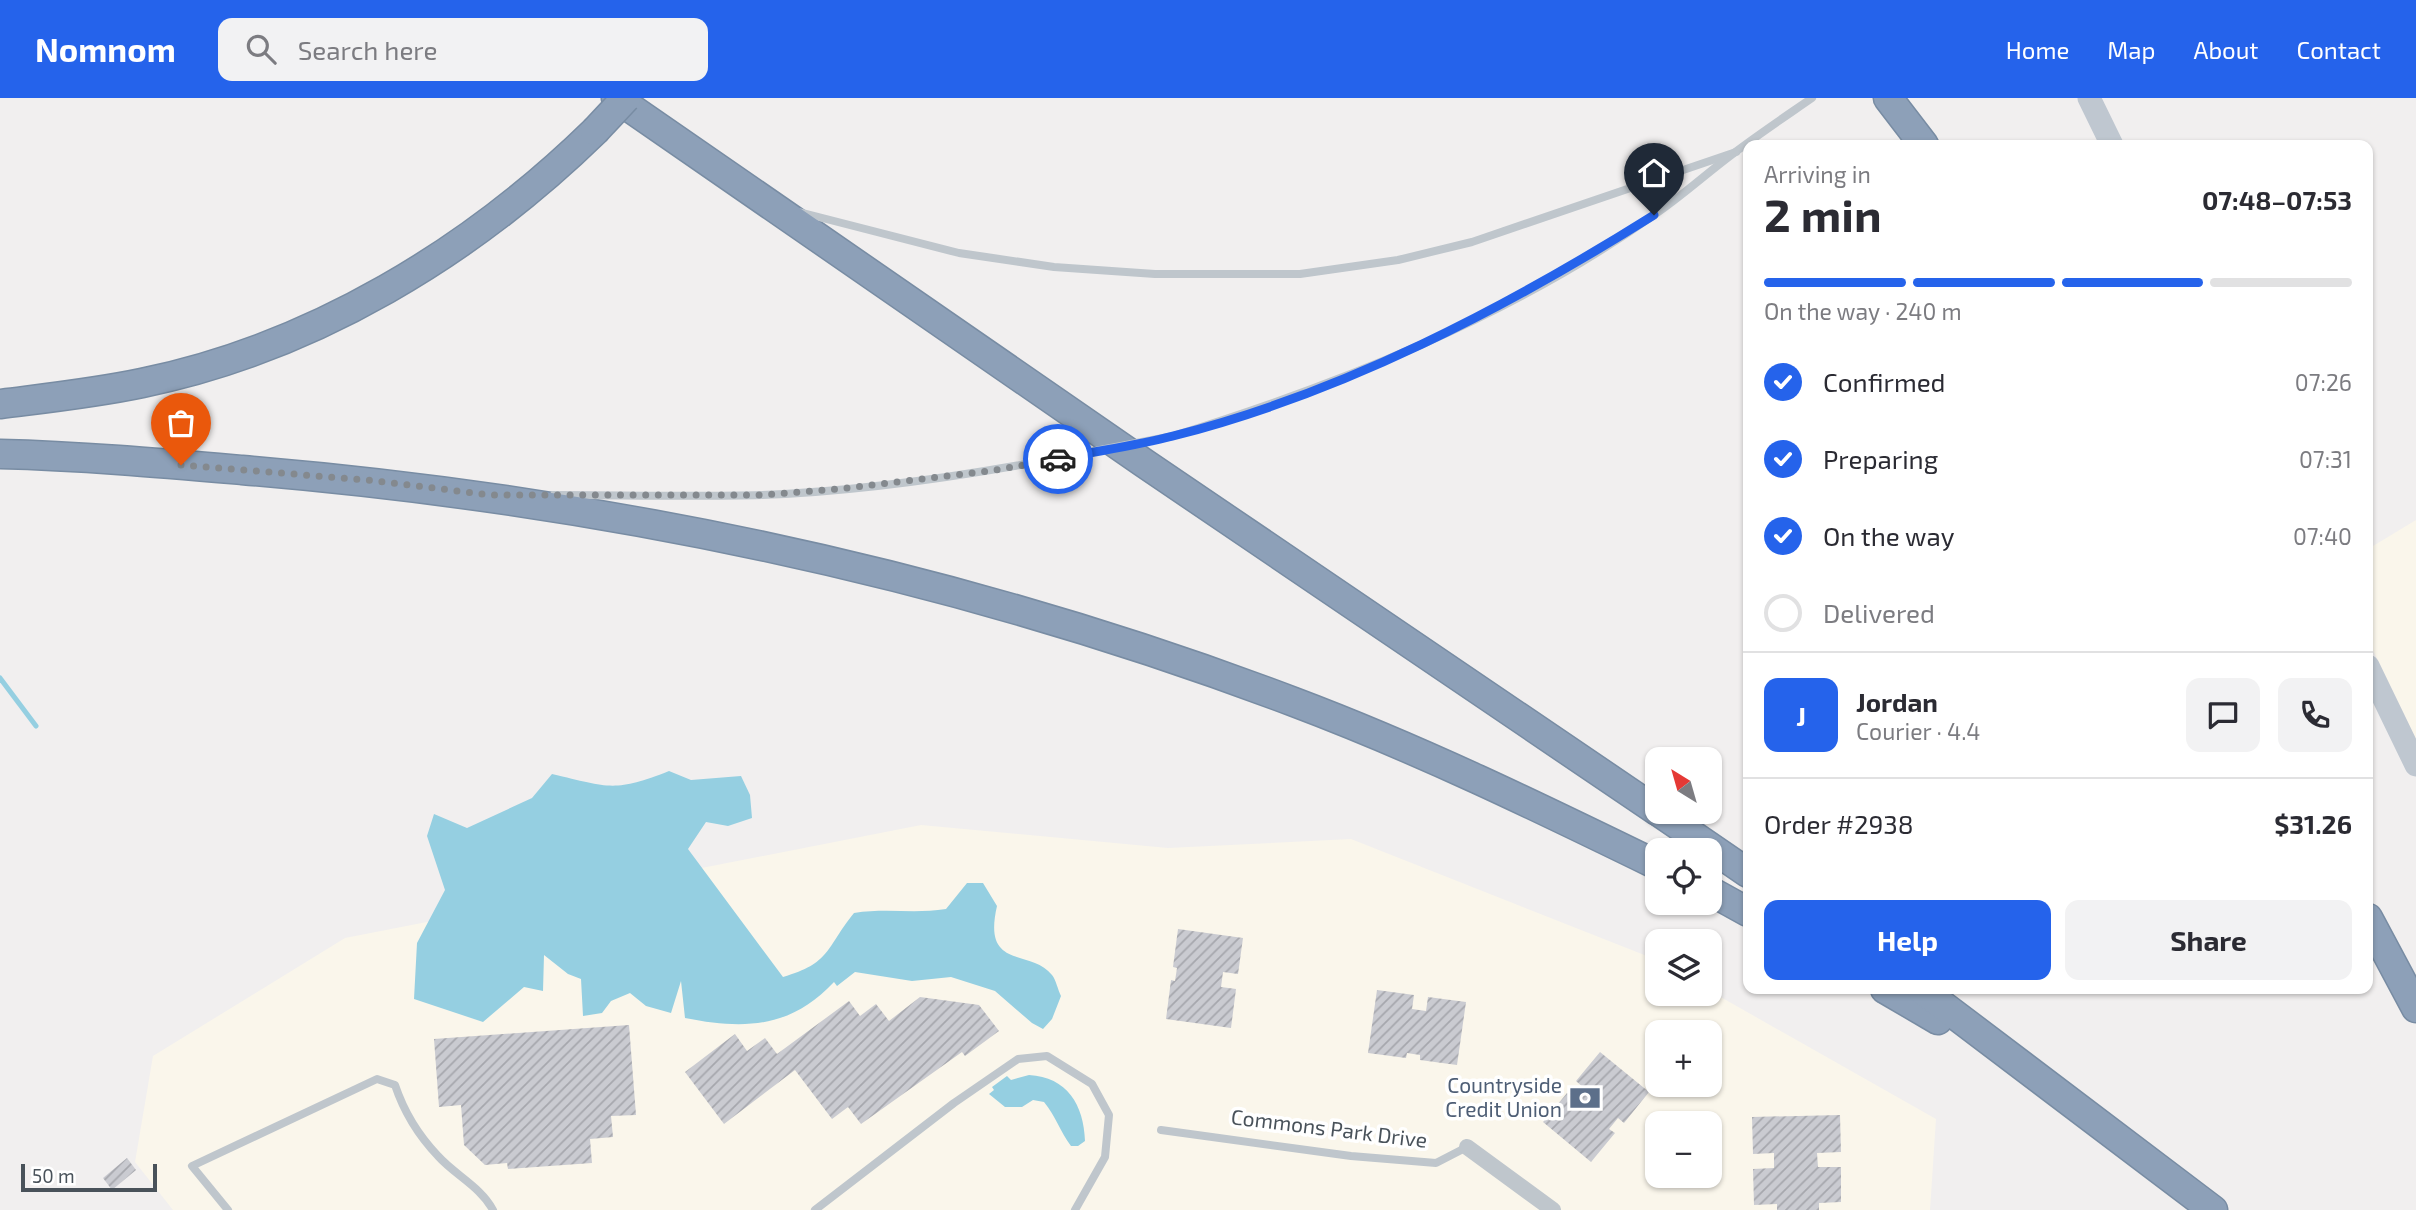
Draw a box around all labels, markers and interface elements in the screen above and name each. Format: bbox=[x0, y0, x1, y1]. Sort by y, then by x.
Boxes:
search box bbox=[218, 18, 708, 81]
text: Nomnom bbox=[35, 29, 176, 69]
icon: search bbox=[242, 30, 280, 68]
text: Search here bbox=[298, 34, 437, 65]
text: Home bbox=[2006, 35, 2069, 64]
text: Map bbox=[2107, 35, 2155, 64]
text: About bbox=[2193, 35, 2259, 64]
text: Contact bbox=[2297, 35, 2381, 64]
pin bbox=[1624, 143, 1684, 215]
icon: home bbox=[1635, 154, 1673, 192]
text: Arriving in bbox=[1764, 160, 1871, 188]
text: 07:48–07:53 bbox=[2202, 184, 2352, 215]
text: 2 min bbox=[1764, 186, 1882, 241]
text: On the way · 240 m bbox=[1764, 297, 1962, 325]
icon: check bbox=[1764, 363, 1802, 401]
text: Confirmed bbox=[1823, 366, 1946, 397]
text: 07:26 bbox=[2295, 368, 2352, 396]
pin bbox=[151, 393, 211, 465]
icon: bag bbox=[162, 404, 200, 442]
courier bbox=[1023, 424, 1093, 494]
icon: car bbox=[1039, 440, 1077, 478]
icon: check bbox=[1764, 440, 1802, 478]
text: Preparing bbox=[1823, 443, 1938, 474]
text: 07:31 bbox=[2299, 445, 2352, 473]
icon: check bbox=[1764, 517, 1802, 555]
text: On the way bbox=[1823, 520, 1954, 551]
text: 07:40 bbox=[2293, 522, 2352, 550]
text: Delivered bbox=[1823, 597, 1935, 628]
button: chat bbox=[2186, 678, 2260, 752]
button: phone bbox=[2278, 678, 2352, 752]
text: Jordan bbox=[1856, 686, 1938, 717]
text: J bbox=[1796, 700, 1806, 731]
text: Courier · 4.4 bbox=[1856, 717, 1980, 745]
north arrow bbox=[1645, 747, 1722, 824]
map controls bbox=[1645, 747, 1722, 1188]
text: Order #2938 bbox=[1764, 808, 1914, 839]
text: $31.26 bbox=[2274, 808, 2352, 839]
button: locate bbox=[1645, 838, 1722, 915]
button: Help bbox=[1764, 900, 2051, 980]
button: Share bbox=[2065, 900, 2352, 980]
button: layers bbox=[1645, 929, 1722, 1006]
button: + bbox=[1645, 1020, 1722, 1097]
place label: Countryside Credit Union bbox=[1445, 1072, 1562, 1121]
bank icon: Countryside Credit Union bbox=[1568, 1081, 1602, 1115]
street label: Commons Park Drive bbox=[1230, 1103, 1429, 1152]
button: − bbox=[1645, 1111, 1722, 1188]
scale bar bbox=[21, 1161, 158, 1193]
text: 50 m bbox=[32, 1164, 75, 1187]

